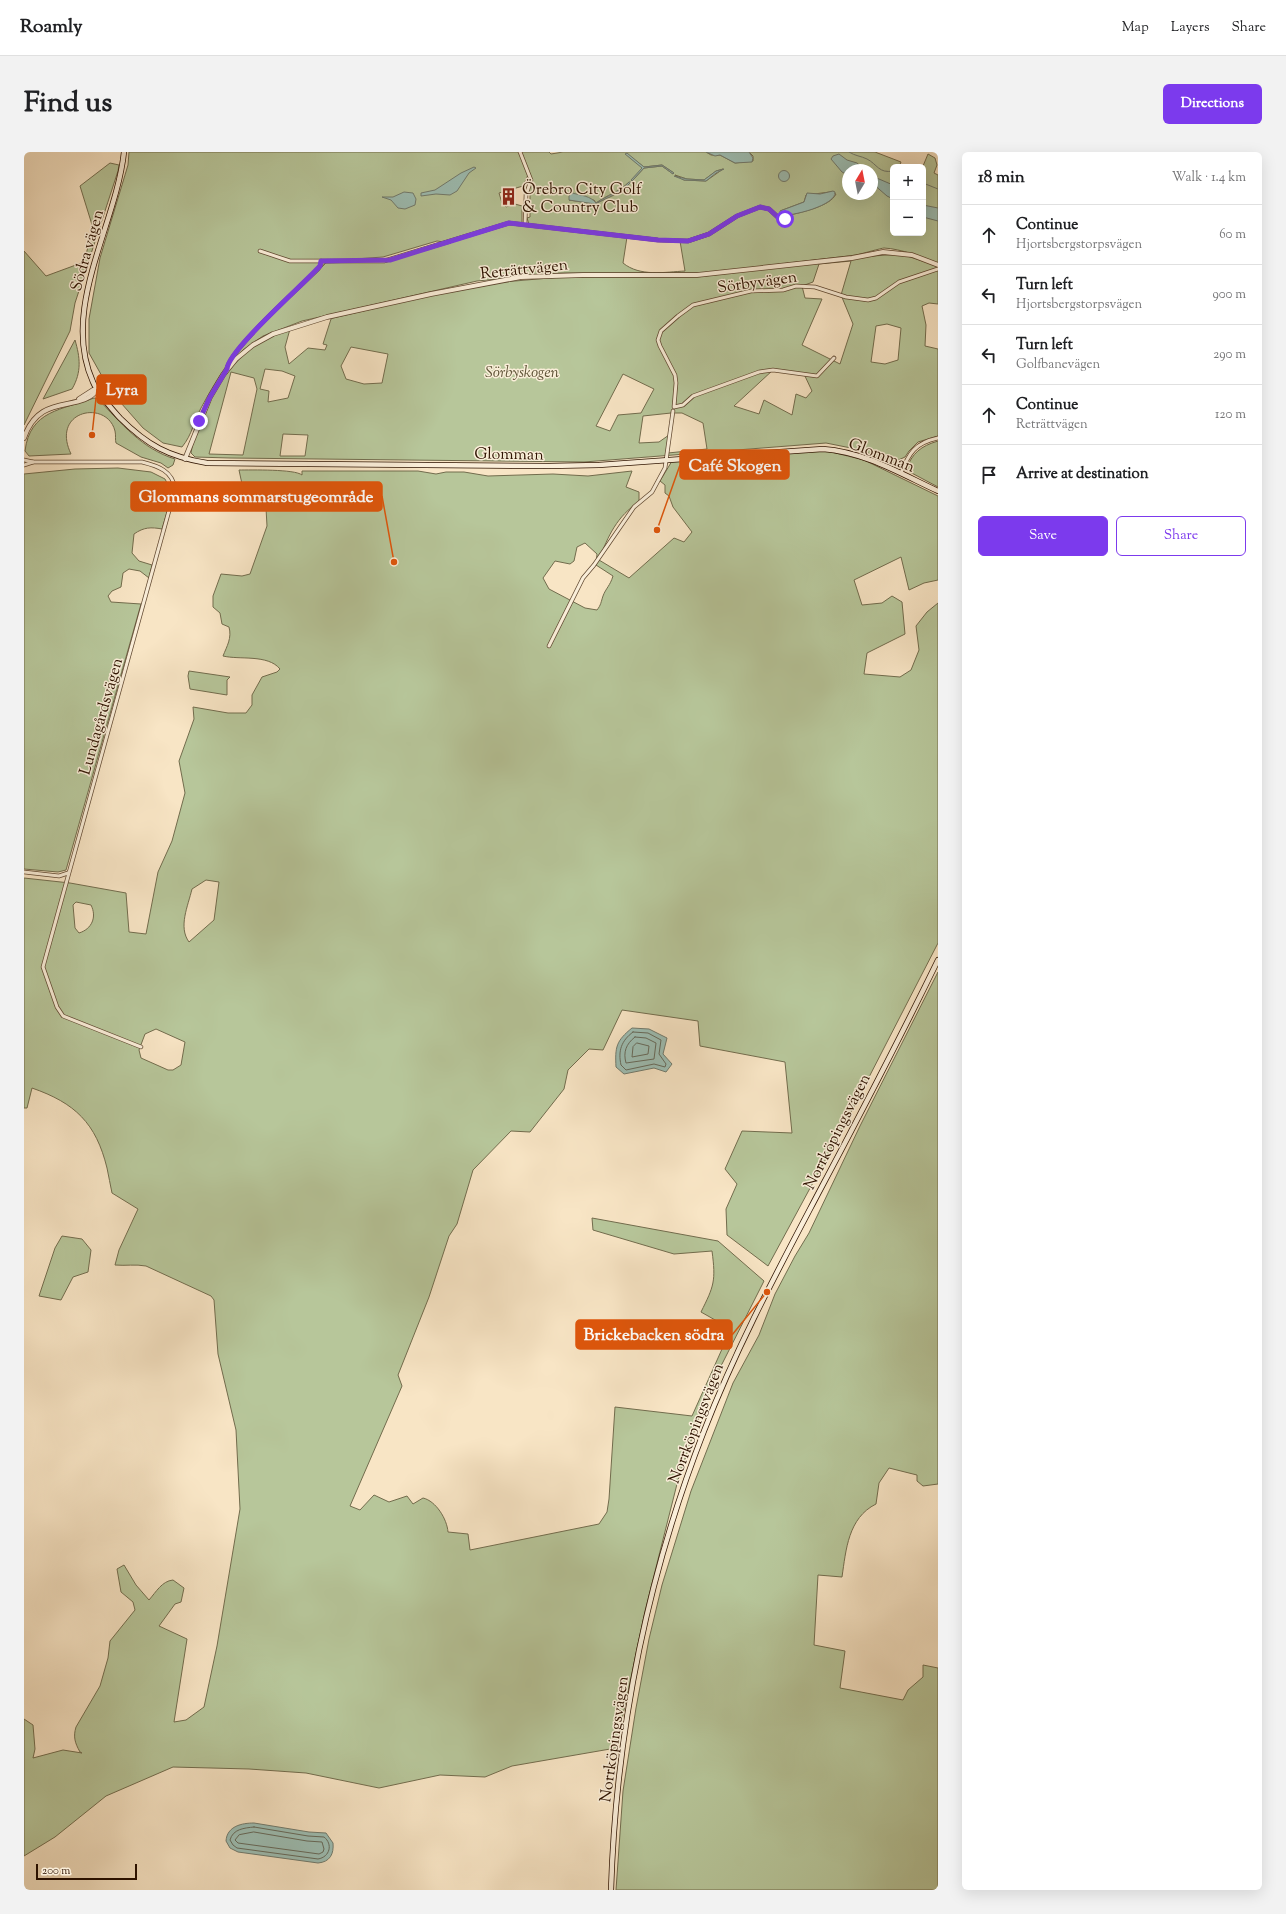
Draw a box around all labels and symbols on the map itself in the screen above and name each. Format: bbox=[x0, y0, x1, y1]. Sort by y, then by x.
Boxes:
north arrow bbox=[842, 164, 878, 200]
place label: Örebro City Golf & Country Club bbox=[522, 179, 643, 220]
building icon: Örebro City Golf & Country Club bbox=[499, 187, 519, 207]
street label: Södra vägen bbox=[66, 207, 111, 294]
route start bbox=[776, 210, 794, 228]
street label: Reträttvägen bbox=[479, 254, 570, 287]
street label: Sörbyvägen bbox=[716, 266, 799, 300]
park label: Sörbyskogen bbox=[485, 362, 560, 385]
callout: Lyra bbox=[97, 375, 146, 404]
text: Lyra bbox=[106, 379, 138, 403]
route end bbox=[190, 412, 208, 430]
street label: Glomman bbox=[845, 433, 918, 480]
street label: Glomman bbox=[474, 443, 544, 468]
callout: Café Skogen bbox=[680, 450, 789, 479]
text: Café Skogen bbox=[688, 455, 782, 479]
callout: Glommans sommarstugeområde bbox=[131, 482, 382, 511]
text: Glommans sommarstugeområde bbox=[138, 486, 374, 510]
street label: Lundagårdsvägen bbox=[75, 655, 130, 778]
street label: Norrköpingsvägen bbox=[799, 1070, 878, 1194]
callout: Brickebacken södra bbox=[576, 1320, 732, 1349]
text: Brickebacken södra bbox=[584, 1324, 725, 1348]
street label: Norrköpingsvägen bbox=[664, 1360, 731, 1487]
street label: Norrköpingsvägen bbox=[595, 1674, 636, 1804]
scale bar bbox=[36, 1862, 137, 1881]

